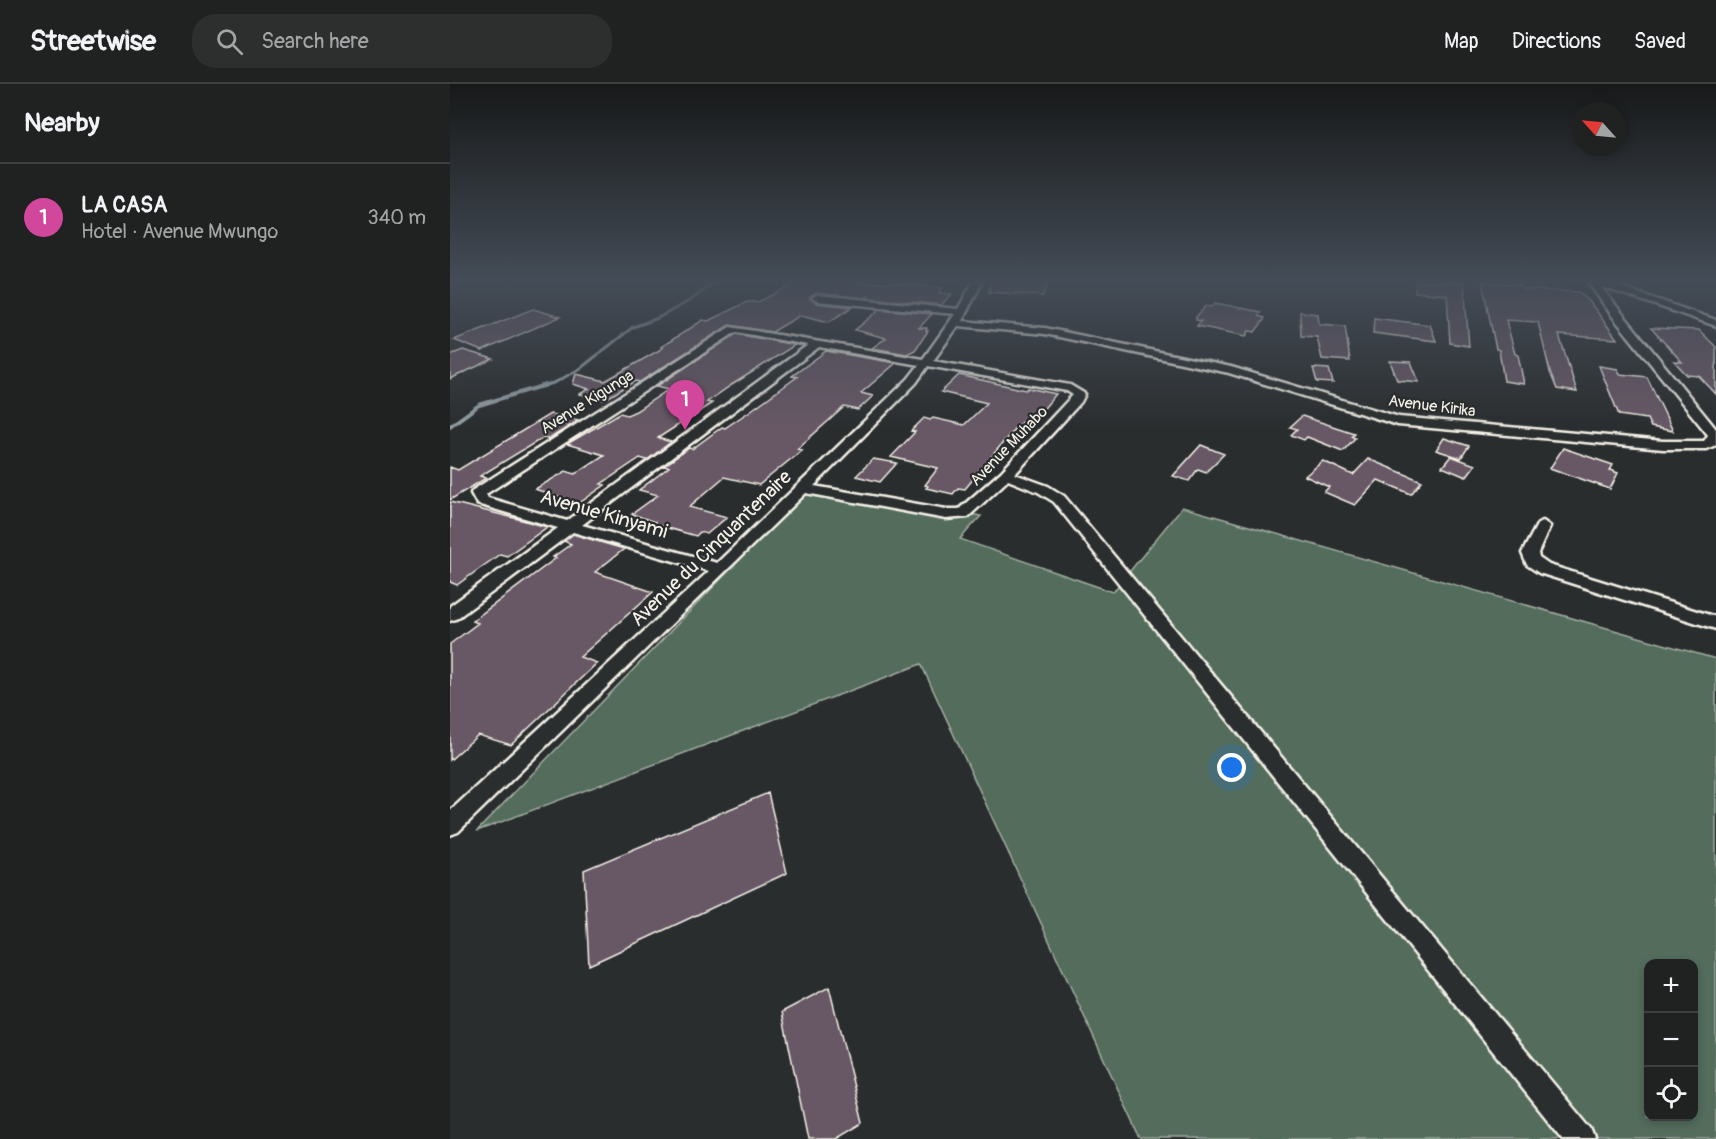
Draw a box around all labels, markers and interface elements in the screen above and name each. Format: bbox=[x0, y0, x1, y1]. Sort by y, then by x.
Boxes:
search box bbox=[192, 14, 612, 68]
text: Streetwise bbox=[30, 24, 156, 59]
icon: search bbox=[213, 25, 246, 58]
text: Search here bbox=[261, 27, 369, 55]
text: Map bbox=[1444, 28, 1479, 55]
text: Directions bbox=[1512, 28, 1601, 55]
text: Saved bbox=[1634, 28, 1686, 55]
north arrow bbox=[1572, 102, 1626, 156]
text: Nearby bbox=[24, 107, 100, 139]
text: LA CASA bbox=[81, 191, 167, 219]
text: 1 bbox=[40, 205, 47, 230]
text: 340 m bbox=[367, 205, 426, 230]
text: Hotel · Avenue Mwungo bbox=[81, 219, 278, 244]
street label: Avenue Kigunga bbox=[537, 365, 637, 439]
pin: 1 bbox=[666, 380, 704, 430]
street label: Avenue Kirika bbox=[1387, 391, 1477, 421]
street label: Avenue Muhabo bbox=[966, 401, 1052, 490]
street label: Avenue du Cinquantenaire bbox=[625, 464, 797, 632]
street label: Avenue Kinyami bbox=[537, 484, 671, 544]
your location bbox=[1217, 753, 1246, 782]
map controls bbox=[1644, 959, 1698, 1121]
button: + bbox=[1644, 959, 1698, 1013]
button: − bbox=[1644, 1013, 1698, 1067]
button: locate bbox=[1644, 1067, 1698, 1121]

